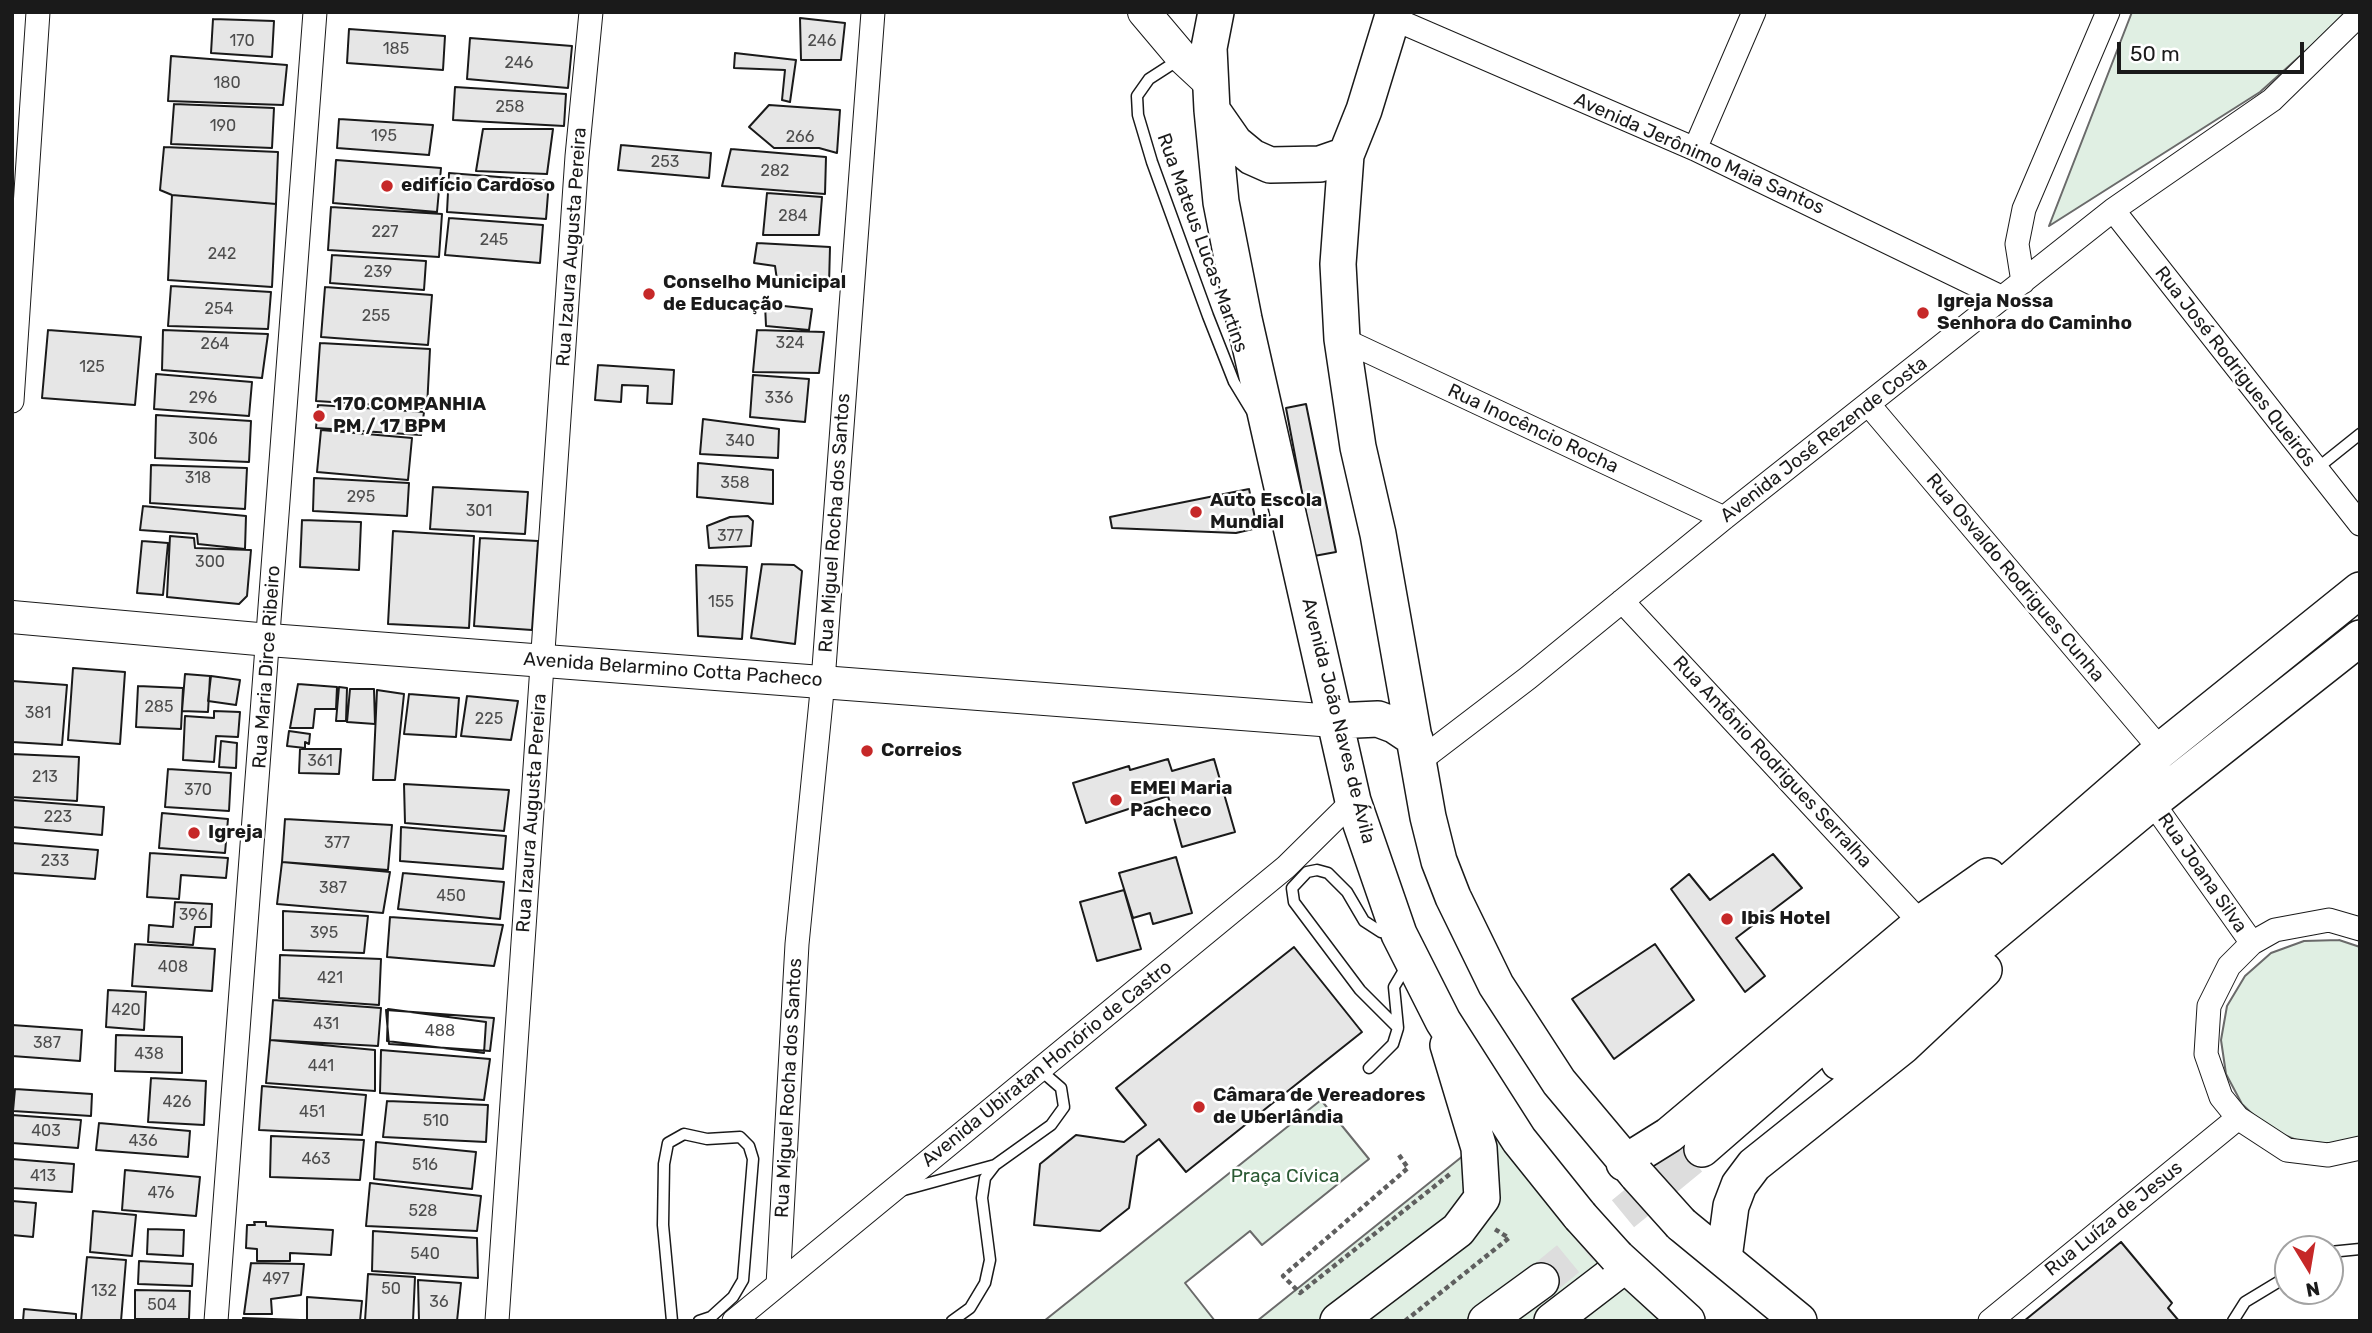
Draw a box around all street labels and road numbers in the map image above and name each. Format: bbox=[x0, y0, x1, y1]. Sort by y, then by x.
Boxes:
street label: Avenida Jerônimo Maia Santos bbox=[1570, 88, 1828, 220]
street label: Rua Izaura Augusta Pereira bbox=[552, 127, 592, 367]
street label: Rua Mateus Lucas Martins bbox=[1152, 130, 1252, 356]
street label: Rua José Rodrigues Queirós bbox=[2150, 262, 2320, 472]
street label: Avenida José Rezende Costa bbox=[1716, 352, 1932, 528]
street label: Rua Inocêncio Rocha bbox=[1444, 379, 1622, 479]
street label: Rua Miguel Rocha dos Santos bbox=[815, 392, 855, 654]
street label: Rua Osvaldo Rodrigues Cunha bbox=[1921, 469, 2109, 687]
street label: Rua Maria Dirce Ribeiro bbox=[249, 565, 285, 769]
street label: Avenida João Naves de Ávila bbox=[1296, 596, 1380, 846]
street label: Avenida Belarmino Cotta Pacheco bbox=[523, 648, 823, 692]
street label: Rua Antônio Rodrigues Serralha bbox=[1668, 651, 1876, 873]
street label: Rua Izaura Augusta Pereira bbox=[512, 693, 552, 933]
street label: Rua Joana Silva bbox=[2152, 809, 2252, 937]
street label: Avenida Ubiratan Honório de Castro bbox=[917, 956, 1177, 1172]
street label: Rua Miguel Rocha dos Santos bbox=[771, 958, 807, 1218]
street label: Rua Luíza de Jesus bbox=[2041, 1157, 2187, 1281]

